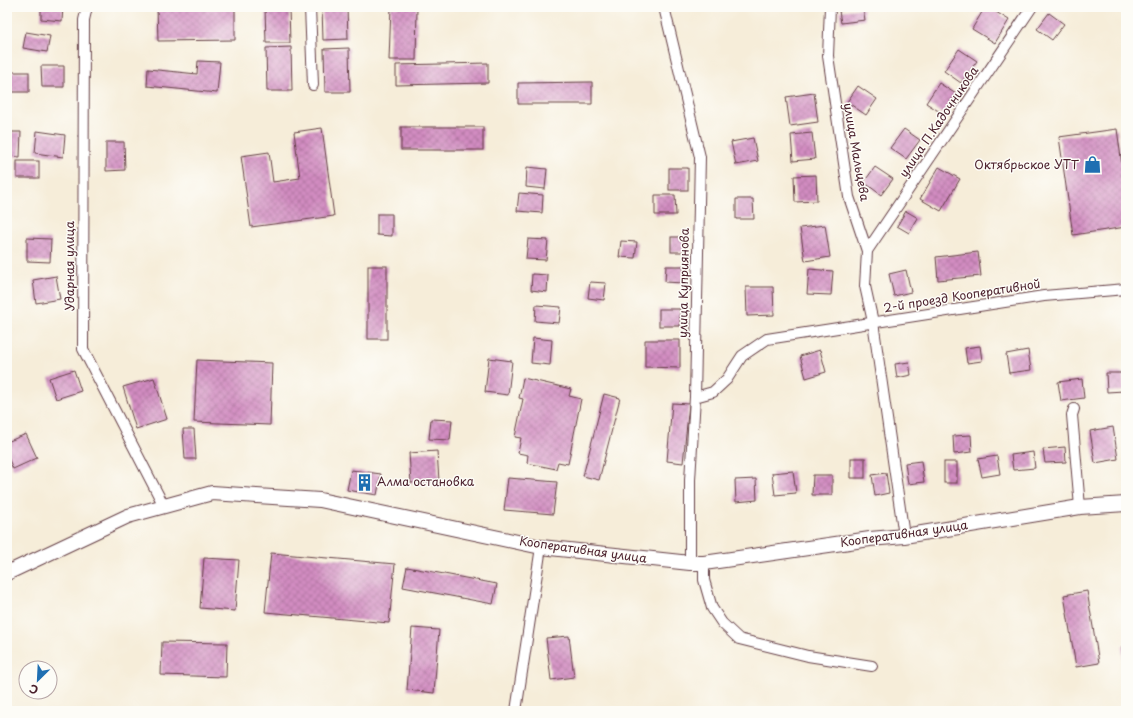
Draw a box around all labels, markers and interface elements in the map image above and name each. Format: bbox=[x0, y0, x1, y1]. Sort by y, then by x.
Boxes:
street label: улица П.Кадочникова bbox=[894, 62, 982, 181]
street label: улица Мальцева bbox=[839, 101, 875, 203]
place label: Октябрьское УТТ bbox=[974, 155, 1080, 173]
shop icon: Октябрьское УТТ bbox=[1082, 155, 1102, 175]
street label: Ударная улица bbox=[60, 221, 78, 311]
street label: улица Куприянова bbox=[673, 227, 693, 338]
street label: 2-й проезд Кооперативной bbox=[882, 274, 1042, 316]
building icon: Алма остановка bbox=[354, 472, 374, 492]
place label: Алма остановка bbox=[377, 472, 475, 490]
street label: Кооперативная улица bbox=[839, 515, 969, 551]
street label: Кооперативная улица bbox=[518, 531, 649, 567]
north arrow bbox=[18, 660, 58, 700]
text: С bbox=[26, 680, 41, 699]

